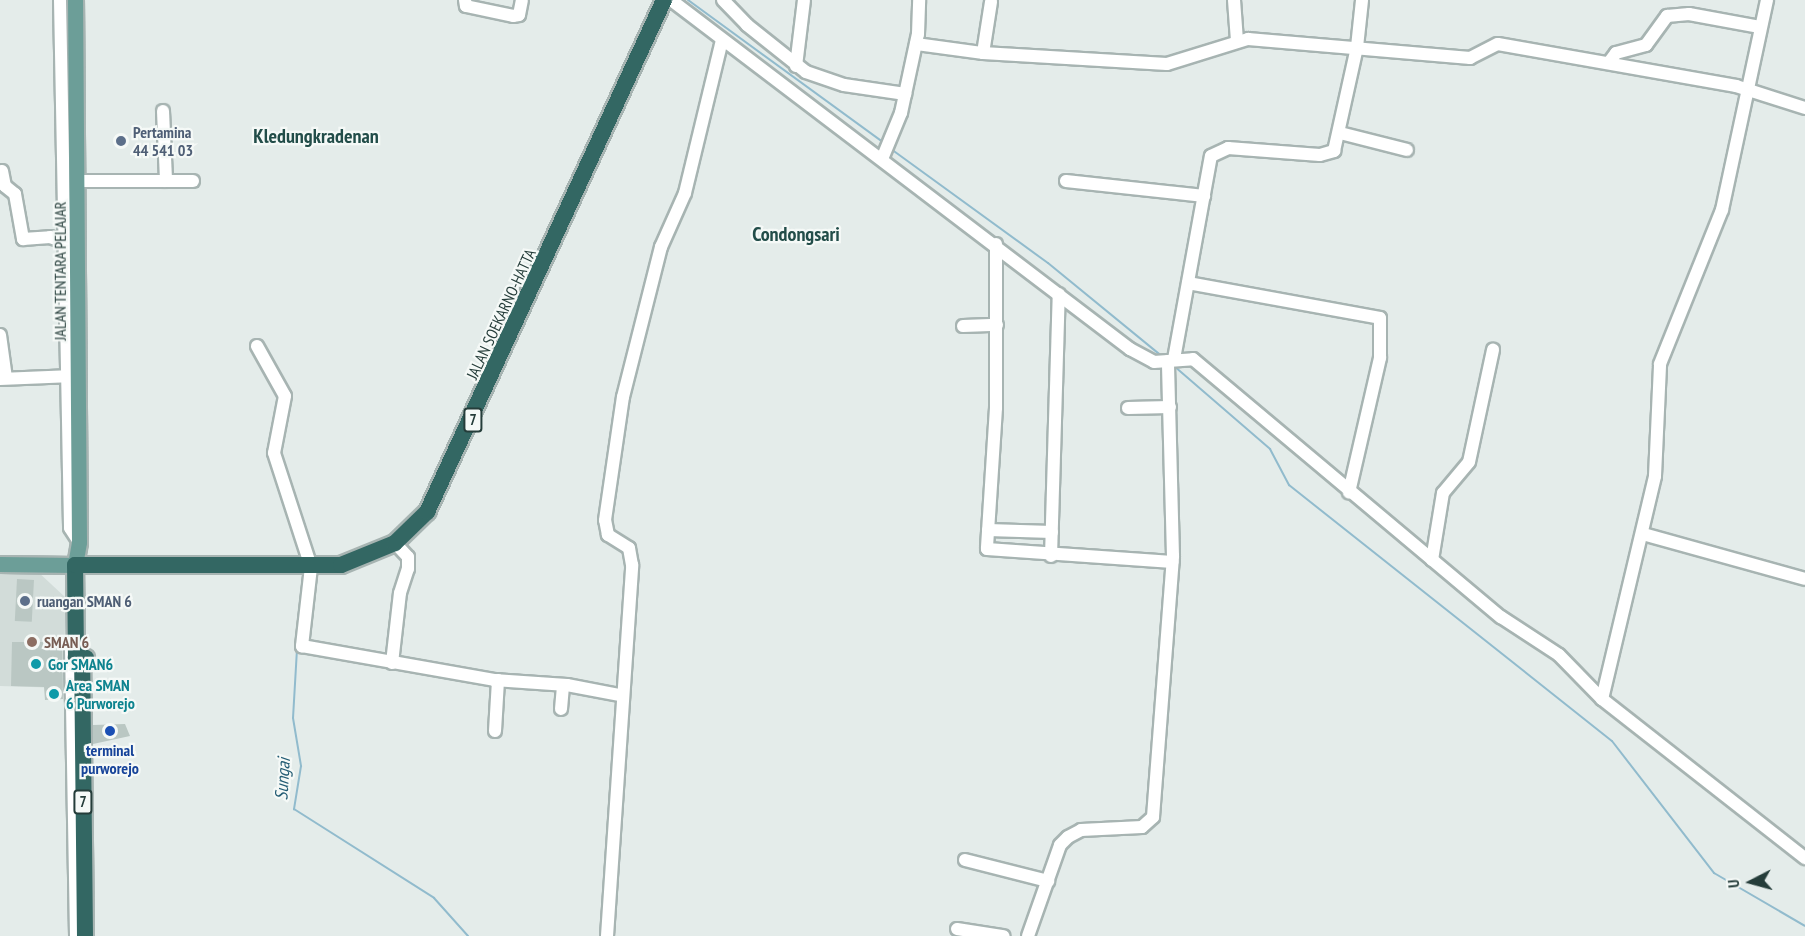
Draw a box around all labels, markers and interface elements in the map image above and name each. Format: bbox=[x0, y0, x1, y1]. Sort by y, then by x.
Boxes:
place label: Pertamina 44 541 03 bbox=[133, 122, 193, 160]
district label: Kledungkradenan bbox=[253, 124, 379, 148]
marker: Pertamina 44 541 03 bbox=[114, 134, 128, 148]
street label: JALAN TENTARA PELAJAR bbox=[50, 201, 70, 341]
district label: Condongsari bbox=[752, 222, 840, 246]
street label: JALAN SOEKARNO-HATTA bbox=[462, 246, 540, 382]
road number: 7 bbox=[462, 408, 484, 432]
place label: ruangan SMAN 6 bbox=[37, 591, 132, 611]
marker: ruangan SMAN 6 bbox=[18, 594, 32, 608]
place label: SMAN 6 bbox=[44, 632, 89, 652]
marker: SMAN 6 bbox=[25, 635, 39, 649]
place label: Gor SMAN6 bbox=[48, 654, 113, 674]
marker: Gor SMAN6 bbox=[29, 657, 43, 671]
place label: Area SMAN 6 Purworejo bbox=[66, 675, 135, 713]
marker: Area SMAN 6 Purworejo bbox=[47, 687, 61, 701]
marker: terminal purworejo bbox=[103, 724, 117, 738]
place label: terminal purworejo bbox=[81, 740, 139, 778]
water label: Sungai bbox=[271, 757, 295, 801]
road number: 7 bbox=[72, 790, 94, 814]
north arrow bbox=[1721, 852, 1781, 912]
text: U bbox=[1723, 879, 1743, 889]

